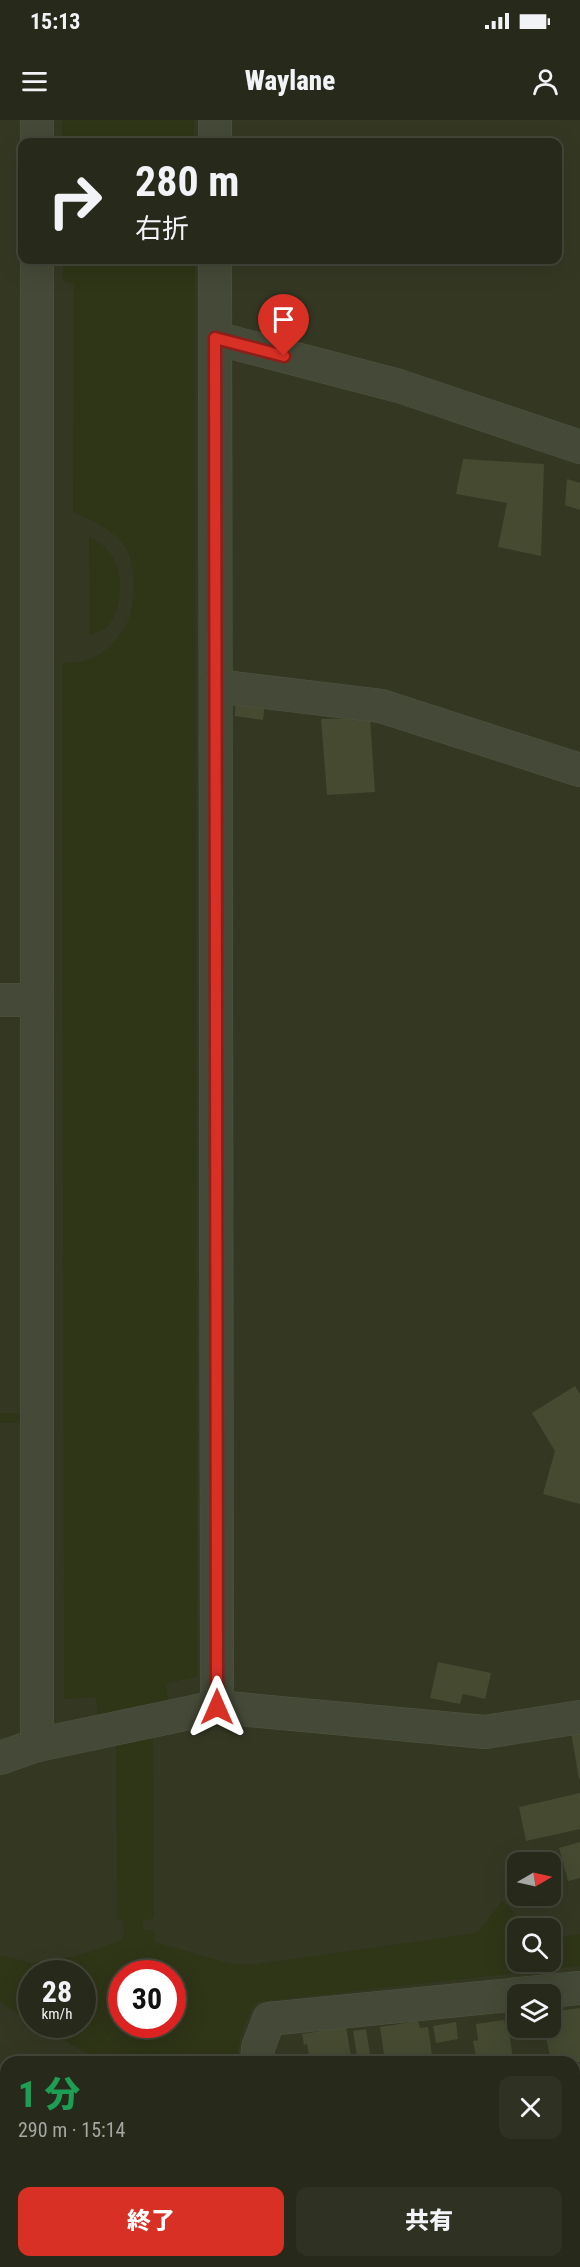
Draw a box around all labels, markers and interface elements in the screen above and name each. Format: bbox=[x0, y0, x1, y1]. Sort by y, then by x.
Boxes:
text: 15:13 bbox=[30, 9, 81, 34]
icon: menu bbox=[18, 65, 51, 98]
text: Waylane bbox=[245, 65, 335, 97]
icon: person bbox=[529, 65, 562, 98]
text: 280 m bbox=[135, 157, 240, 206]
icon: right bbox=[36, 162, 114, 240]
text: 右折 bbox=[135, 213, 189, 245]
pin bbox=[258, 294, 309, 356]
icon: arrive bbox=[267, 303, 300, 336]
position arrow bbox=[185, 1675, 249, 1739]
north arrow bbox=[507, 1852, 561, 1906]
map controls bbox=[507, 1852, 561, 2038]
button: search bbox=[507, 1918, 561, 1972]
speed limit sign: 30 bbox=[108, 1960, 186, 2038]
text: 28 bbox=[42, 1974, 72, 2009]
button: layers bbox=[507, 1984, 561, 2038]
text: km/h bbox=[42, 2005, 72, 2023]
text: 1 分 bbox=[18, 2074, 81, 2116]
button: close bbox=[499, 2076, 562, 2139]
text: 290 m · 15:14 bbox=[18, 2118, 125, 2142]
button: 終了 bbox=[18, 2187, 284, 2256]
button: 共有 bbox=[296, 2187, 562, 2256]

